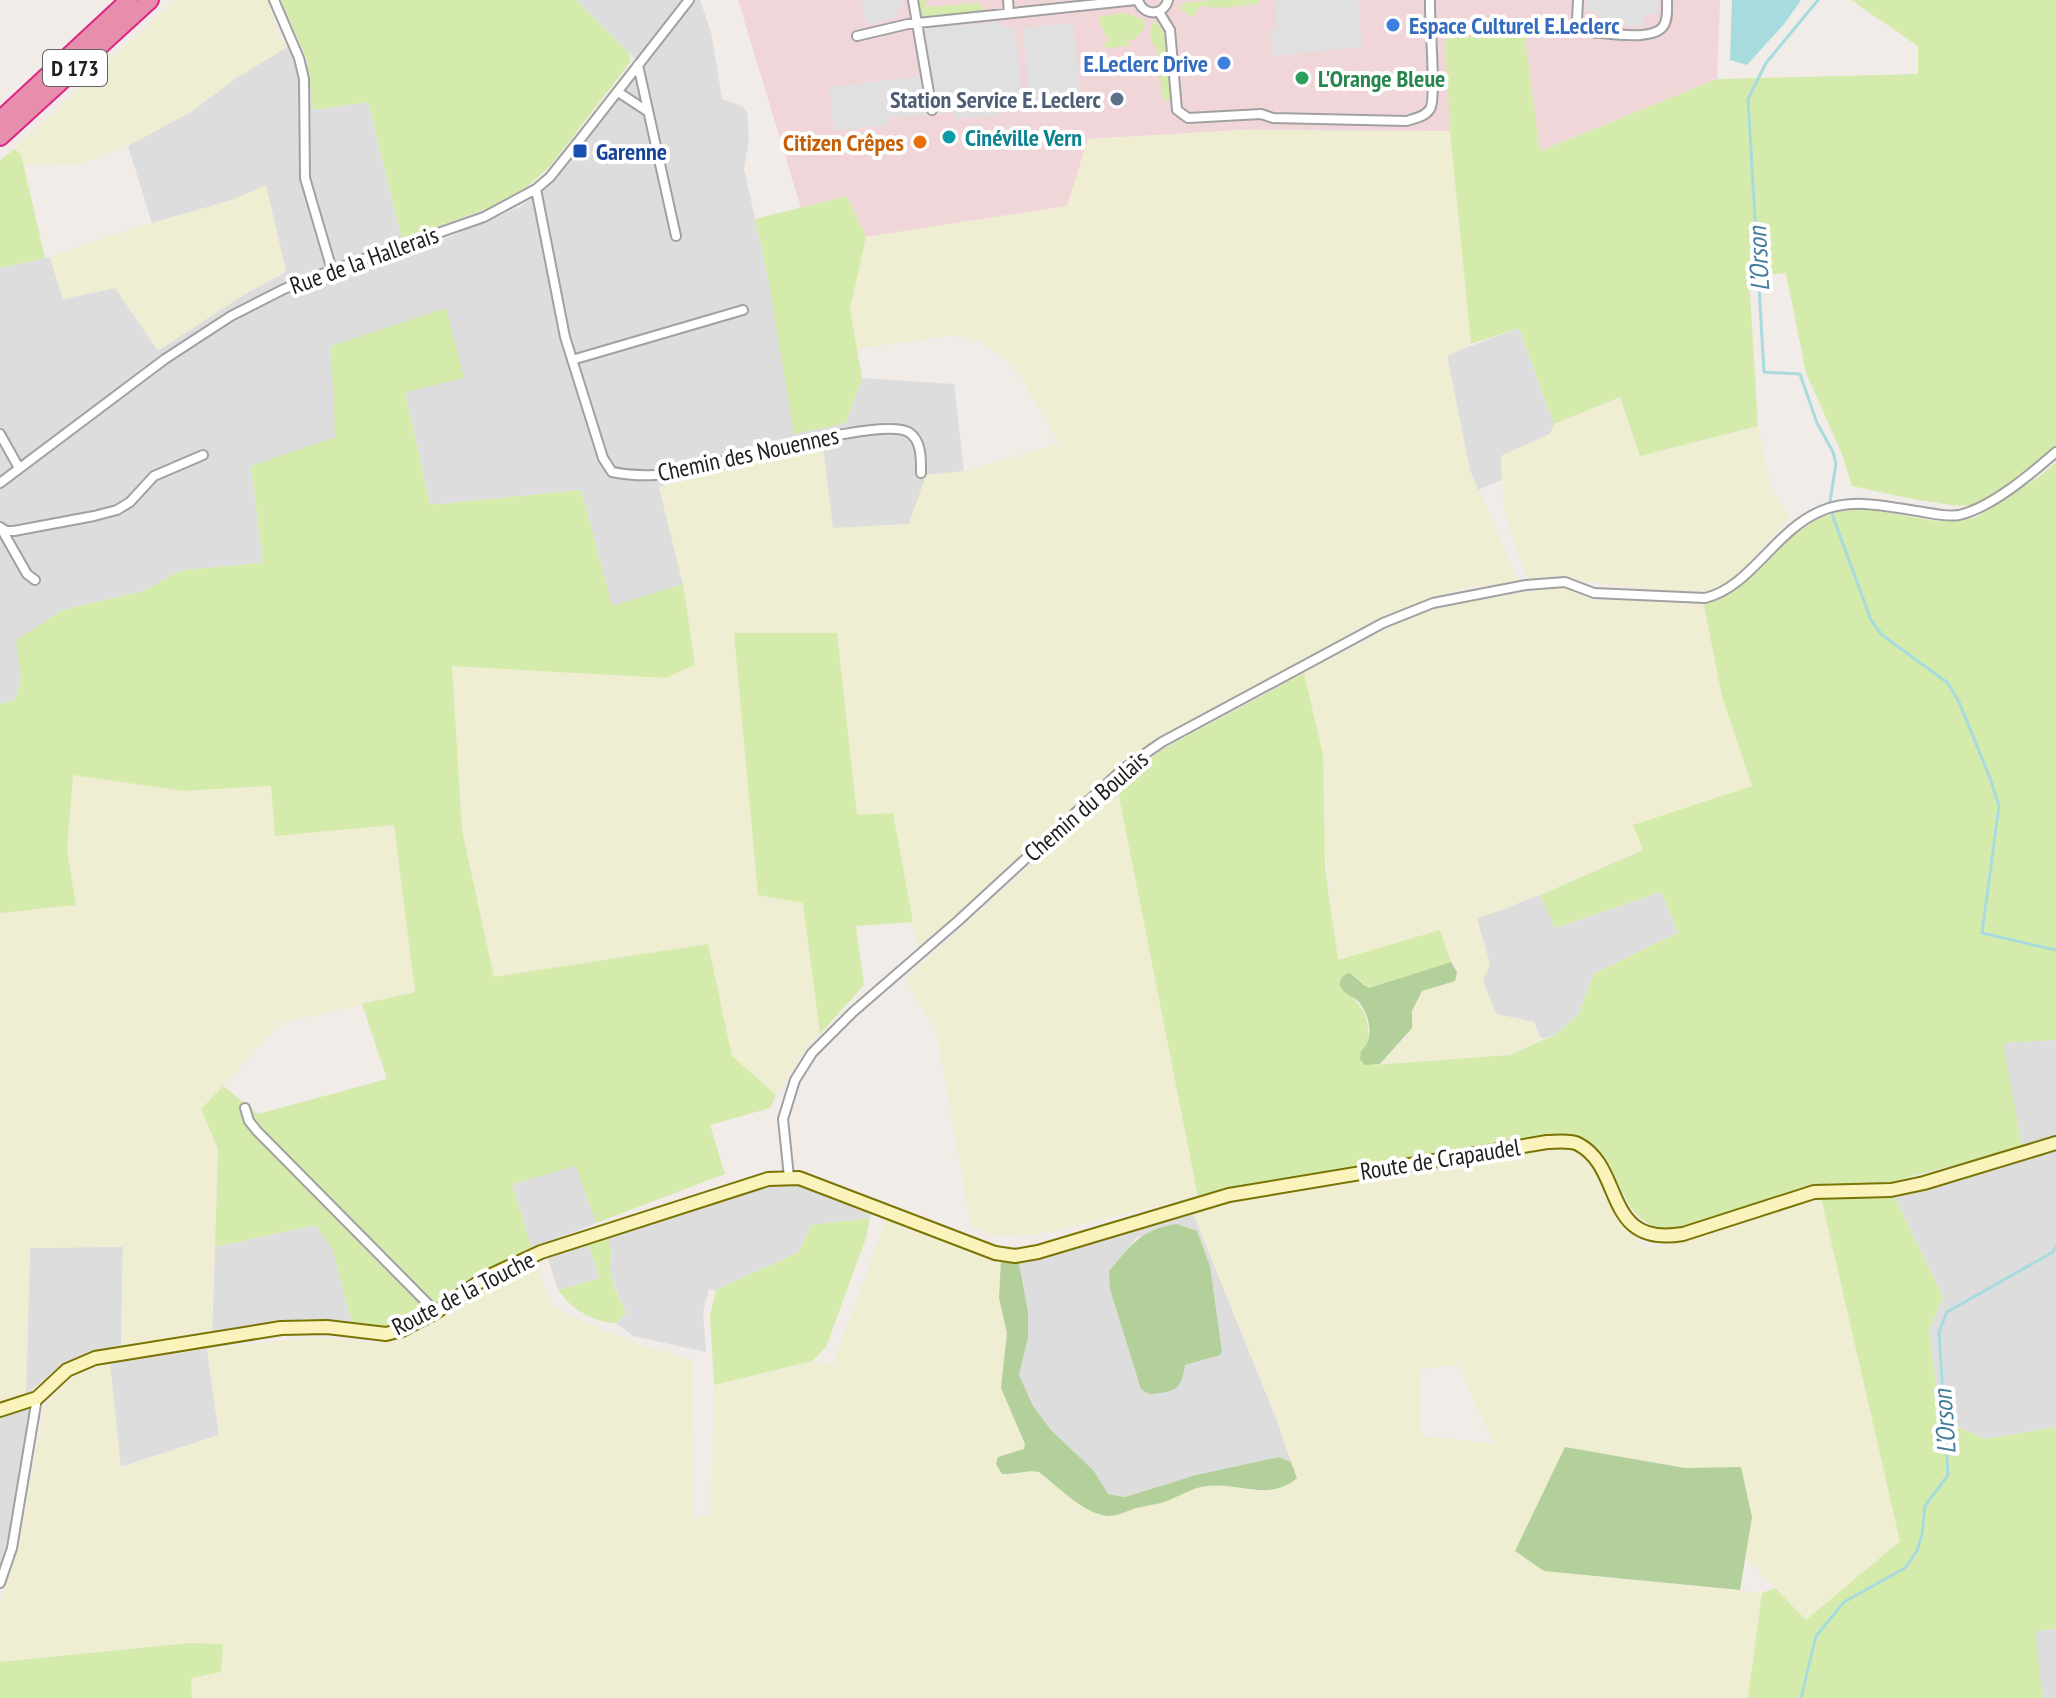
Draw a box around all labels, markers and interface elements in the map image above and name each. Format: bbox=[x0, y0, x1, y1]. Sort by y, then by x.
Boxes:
place label: Espace Culturel E.Leclerc bbox=[1409, 10, 1620, 41]
marker: Espace Culturel E.Leclerc bbox=[1384, 16, 1402, 34]
place label: E.Leclerc Drive bbox=[1083, 48, 1208, 79]
road number: D 173 bbox=[43, 50, 107, 86]
marker: E.Leclerc Drive bbox=[1215, 54, 1233, 72]
place label: L'Orange Bleue bbox=[1318, 63, 1445, 94]
marker: L'Orange Bleue bbox=[1293, 69, 1311, 87]
place label: Station Service E. Leclerc bbox=[890, 84, 1102, 115]
marker: Station Service E. Leclerc bbox=[1108, 90, 1126, 108]
place label: Cinéville Vern bbox=[965, 122, 1082, 153]
place label: Citizen Crêpes bbox=[783, 127, 904, 158]
marker: Cinéville Vern bbox=[940, 128, 958, 146]
marker: Citizen Crêpes bbox=[911, 133, 929, 151]
place label: Garenne bbox=[596, 136, 667, 167]
marker: Garenne bbox=[571, 142, 589, 160]
street label: Rue de la Hallerais bbox=[286, 219, 442, 301]
water label: L’Orson bbox=[1740, 224, 1776, 292]
street label: Chemin des Nouennes bbox=[655, 420, 841, 488]
street label: Chemin du Boulais bbox=[1018, 744, 1154, 868]
street label: Route de Crapaudel bbox=[1358, 1131, 1523, 1187]
street label: Route de la Touche bbox=[387, 1244, 539, 1342]
water label: L’Orson bbox=[1925, 1387, 1963, 1455]

